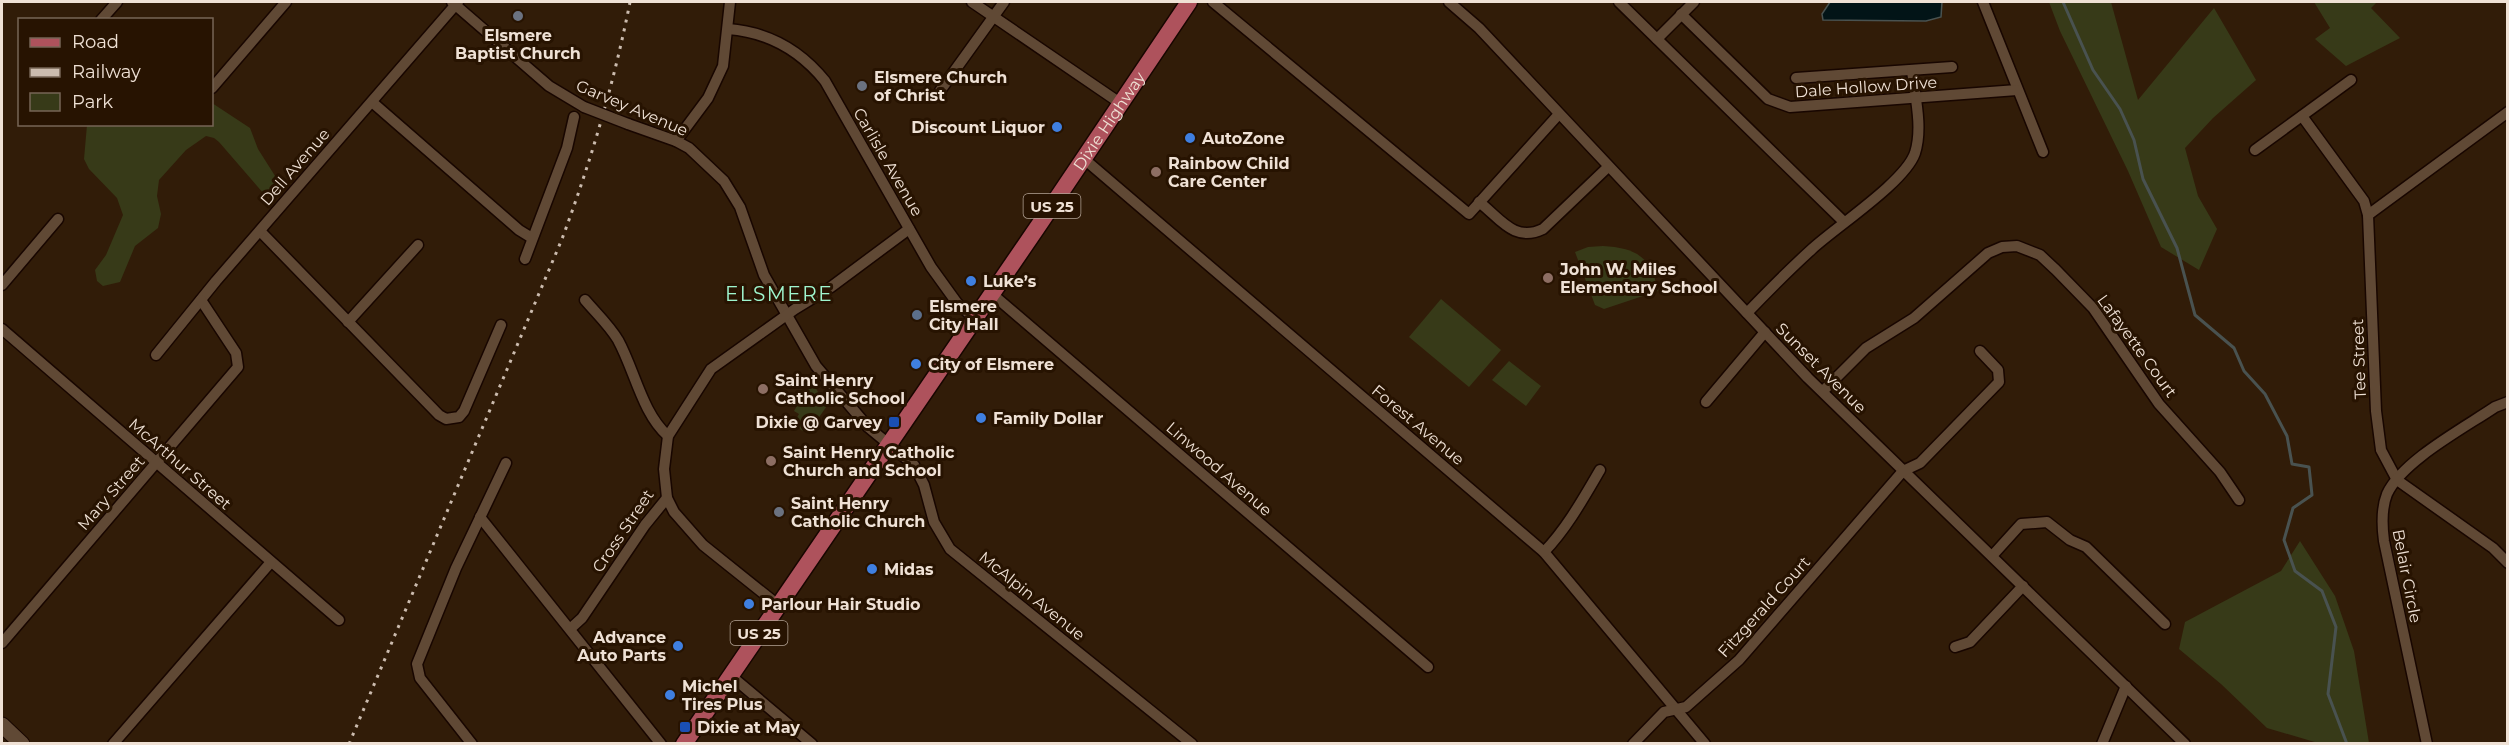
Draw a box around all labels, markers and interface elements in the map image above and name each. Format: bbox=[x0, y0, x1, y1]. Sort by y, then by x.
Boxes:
marker: Elsmere Baptist Church bbox=[511, 9, 525, 23]
legend bbox=[18, 18, 213, 126]
place label: Elsmere Baptist Church bbox=[455, 26, 581, 63]
text: Road bbox=[72, 31, 119, 53]
text: Railway bbox=[72, 61, 141, 83]
place label: Elsmere Church of Christ bbox=[874, 68, 1007, 105]
street label: Dixie Highway bbox=[1069, 68, 1149, 174]
street label: Dale Hollow Drive bbox=[1794, 73, 1938, 101]
street label: Garvey Avenue bbox=[573, 76, 691, 140]
marker: Elsmere Church of Christ bbox=[855, 79, 869, 93]
text: Park bbox=[72, 91, 113, 113]
street label: Carlisle Avenue bbox=[849, 104, 927, 220]
place label: Discount Liquor bbox=[911, 118, 1045, 137]
marker: Discount Liquor bbox=[1050, 120, 1064, 134]
street label: Dell Avenue bbox=[256, 125, 334, 209]
place label: AutoZone bbox=[1201, 129, 1285, 148]
marker: AutoZone bbox=[1183, 131, 1197, 145]
place label: Rainbow Child Care Center bbox=[1168, 154, 1290, 191]
marker: Rainbow Child Care Center bbox=[1149, 165, 1163, 179]
road number: US 25 bbox=[1024, 194, 1080, 218]
place label: John W. Miles Elementary School bbox=[1559, 260, 1718, 297]
marker: John W. Miles Elementary School bbox=[1541, 271, 1555, 285]
place label: Luke’s bbox=[983, 272, 1037, 291]
marker: Luke’s bbox=[964, 274, 978, 288]
district label: ELSMERE bbox=[725, 282, 833, 306]
street label: Lafayette Court bbox=[2093, 291, 2181, 402]
place label: Elsmere City Hall bbox=[929, 297, 999, 334]
marker: Elsmere City Hall bbox=[910, 308, 924, 322]
street label: Tee Street bbox=[2348, 318, 2370, 399]
street label: Sunset Avenue bbox=[1772, 319, 1870, 417]
place label: City of Elsmere bbox=[928, 355, 1054, 374]
marker: City of Elsmere bbox=[909, 357, 923, 371]
place label: Saint Henry Catholic School bbox=[775, 371, 905, 408]
street label: Forest Avenue bbox=[1368, 381, 1468, 469]
marker: Saint Henry Catholic School bbox=[756, 382, 770, 396]
place label: Family Dollar bbox=[993, 409, 1104, 428]
marker: Family Dollar bbox=[974, 411, 988, 425]
place label: Dixie @ Garvey bbox=[756, 413, 882, 432]
street label: McArthur Street bbox=[125, 414, 235, 514]
marker: Dixie @ Garvey bbox=[887, 415, 901, 429]
street label: Linwood Avenue bbox=[1162, 418, 1276, 520]
place label: Saint Henry Catholic Church and School bbox=[783, 443, 955, 480]
street label: Mary Street bbox=[74, 452, 149, 534]
marker: Saint Henry Catholic Church and School bbox=[764, 454, 778, 468]
street label: Cross Street bbox=[588, 486, 658, 576]
place label: Saint Henry Catholic Church bbox=[791, 494, 925, 531]
marker: Saint Henry Catholic Church bbox=[772, 505, 786, 519]
street label: Belair Circle bbox=[2389, 528, 2425, 624]
street label: McAlpin Avenue bbox=[975, 548, 1089, 644]
street label: Fitzgerald Court bbox=[1714, 552, 1815, 661]
place label: Midas bbox=[884, 560, 934, 579]
marker: Midas bbox=[865, 562, 879, 576]
place label: Parlour Hair Studio bbox=[761, 595, 920, 614]
marker: Parlour Hair Studio bbox=[742, 597, 756, 611]
road number: US 25 bbox=[730, 621, 788, 645]
place label: Advance Auto Parts bbox=[576, 628, 666, 665]
marker: Advance Auto Parts bbox=[671, 639, 685, 653]
place label: Michel Tires Plus bbox=[682, 677, 763, 714]
marker: Michel Tires Plus bbox=[663, 688, 677, 702]
place label: Dixie at May bbox=[697, 718, 800, 737]
marker: Dixie at May bbox=[678, 720, 692, 734]

